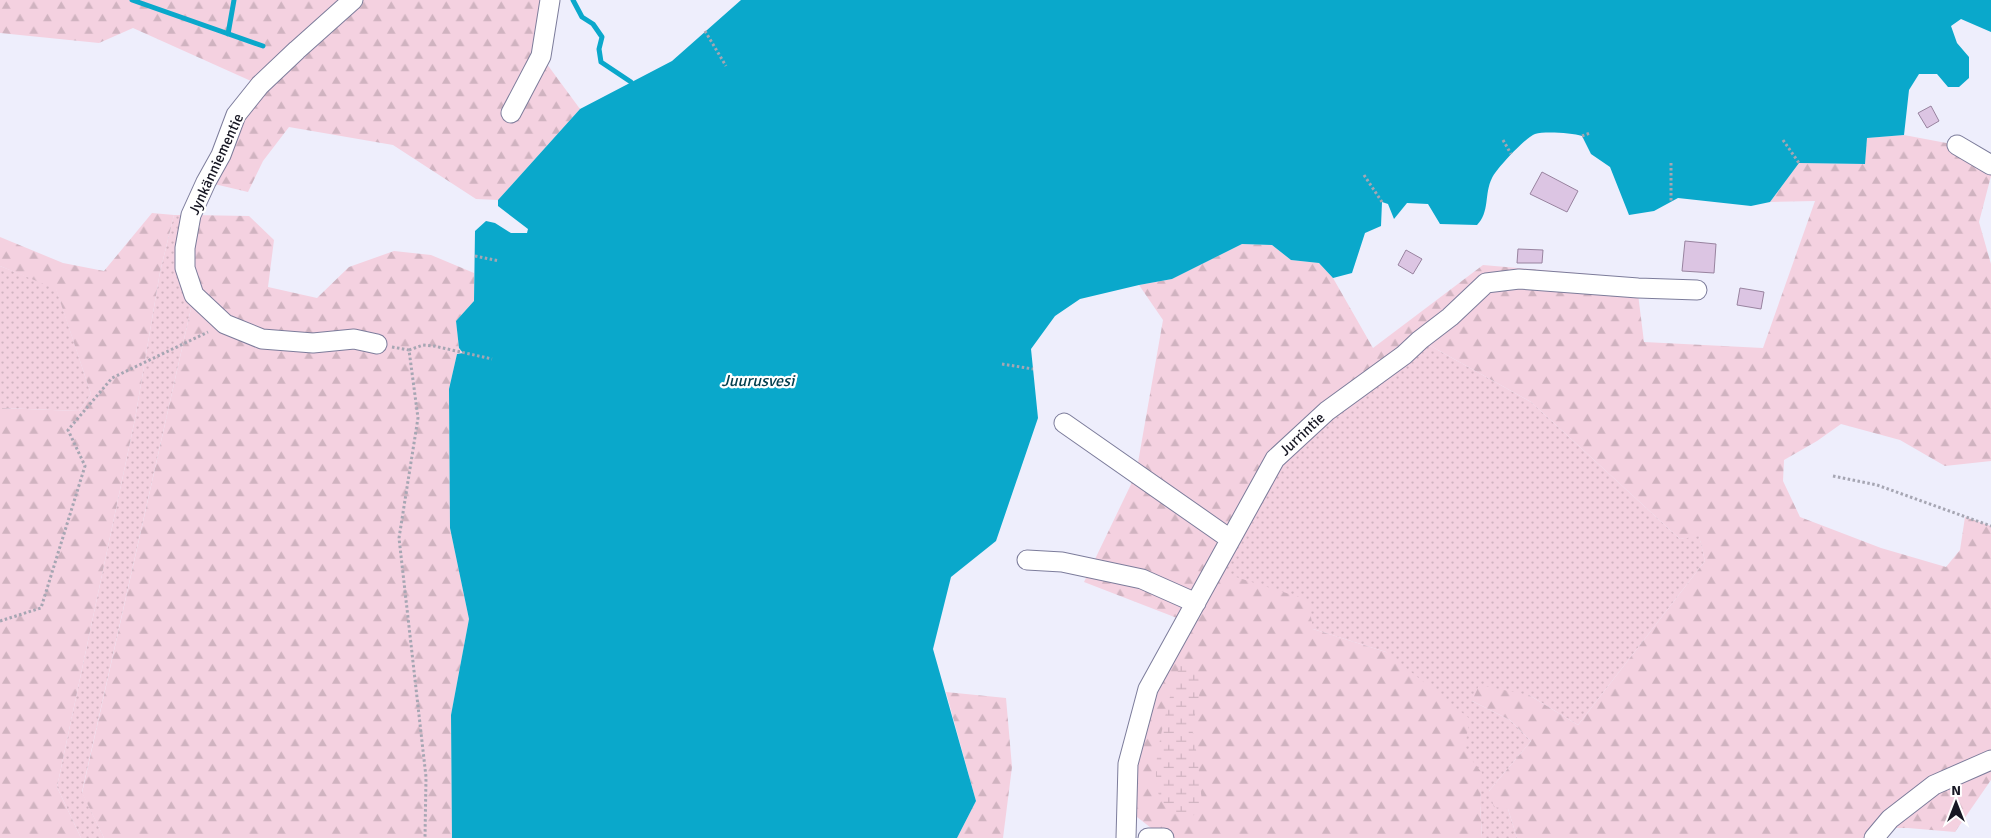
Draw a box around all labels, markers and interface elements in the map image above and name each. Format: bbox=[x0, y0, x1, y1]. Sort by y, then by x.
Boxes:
street label: Jynkänniementie bbox=[185, 111, 247, 217]
water label: Juurusvesi bbox=[722, 371, 796, 391]
street label: Jurrintie bbox=[1276, 409, 1328, 459]
north arrow bbox=[1931, 778, 1981, 828]
text: N bbox=[1951, 782, 1961, 799]

